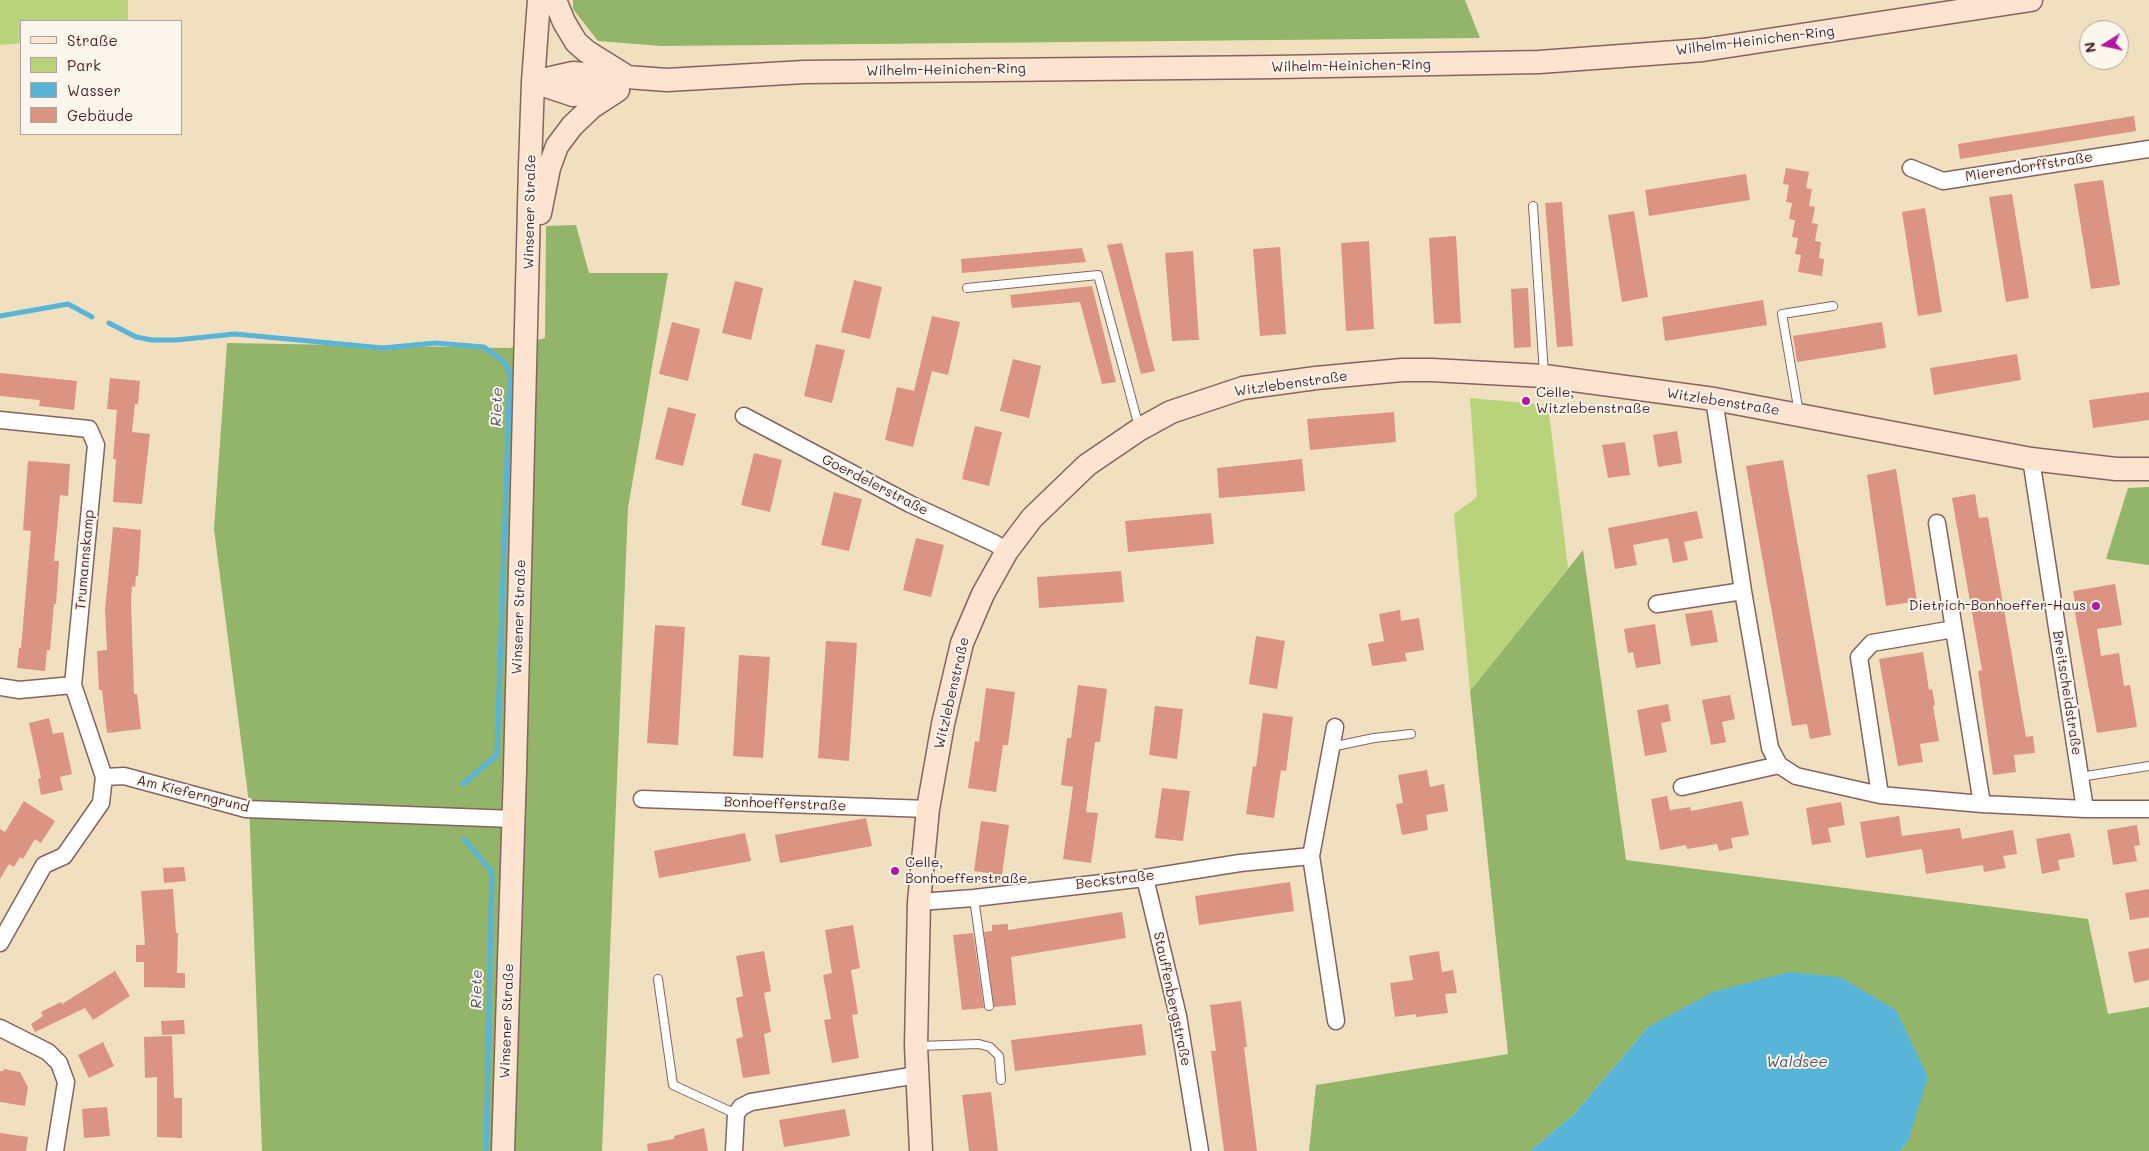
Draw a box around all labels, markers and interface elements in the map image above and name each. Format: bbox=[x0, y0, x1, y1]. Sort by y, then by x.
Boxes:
legend bbox=[20, 20, 182, 135]
north arrow bbox=[2079, 20, 2129, 70]
street label: Wilhelm-Heinichen-Ring bbox=[1675, 23, 1835, 59]
text: Straße bbox=[67, 30, 118, 50]
text: N bbox=[2079, 41, 2100, 54]
text: Park bbox=[67, 55, 101, 75]
street label: Wilhelm-Heinichen-Ring bbox=[1271, 56, 1431, 76]
street label: Wilhelm-Heinichen-Ring bbox=[866, 60, 1026, 80]
text: Wasser bbox=[67, 80, 121, 100]
text: Gebäude bbox=[67, 105, 133, 125]
street label: Mierendorffstraße bbox=[1964, 149, 2094, 185]
street label: Winsener Straße bbox=[521, 154, 539, 270]
street label: Witzlebenstraße bbox=[1233, 368, 1349, 400]
place label: Celle, Witzlebenstraße bbox=[1536, 385, 1650, 418]
street label: Witzlebenstraße bbox=[1665, 385, 1781, 419]
water label: Riete bbox=[487, 387, 507, 427]
marker: Celle, Witzlebenstraße bbox=[1520, 395, 1532, 407]
street label: Goerdelerstraße bbox=[819, 451, 931, 519]
street label: Trumannskamp bbox=[72, 509, 98, 611]
street label: Winsener Straße bbox=[509, 559, 529, 675]
place label: Dietrich-Bonhoeffer-Haus bbox=[1909, 598, 2086, 614]
marker: Dietrich-Bonhoeffer-Haus bbox=[2090, 600, 2102, 612]
street label: Breitscheidstraße bbox=[2049, 630, 2085, 756]
street label: Witzlebenstraße bbox=[931, 635, 973, 751]
street label: Am Kieferngrund bbox=[135, 772, 251, 816]
street label: Bonhoefferstraße bbox=[724, 793, 846, 815]
place label: Celle, Bonhoefferstraße bbox=[905, 855, 1027, 888]
marker: Celle, Bonhoefferstraße bbox=[889, 865, 901, 877]
street label: Beckstraße bbox=[1075, 867, 1155, 893]
street label: Stauffenbergstraße bbox=[1150, 930, 1194, 1068]
street label: Winsener Straße bbox=[497, 963, 517, 1079]
water label: Riete bbox=[468, 969, 486, 1009]
water label: Waldsee bbox=[1766, 1053, 1828, 1071]

